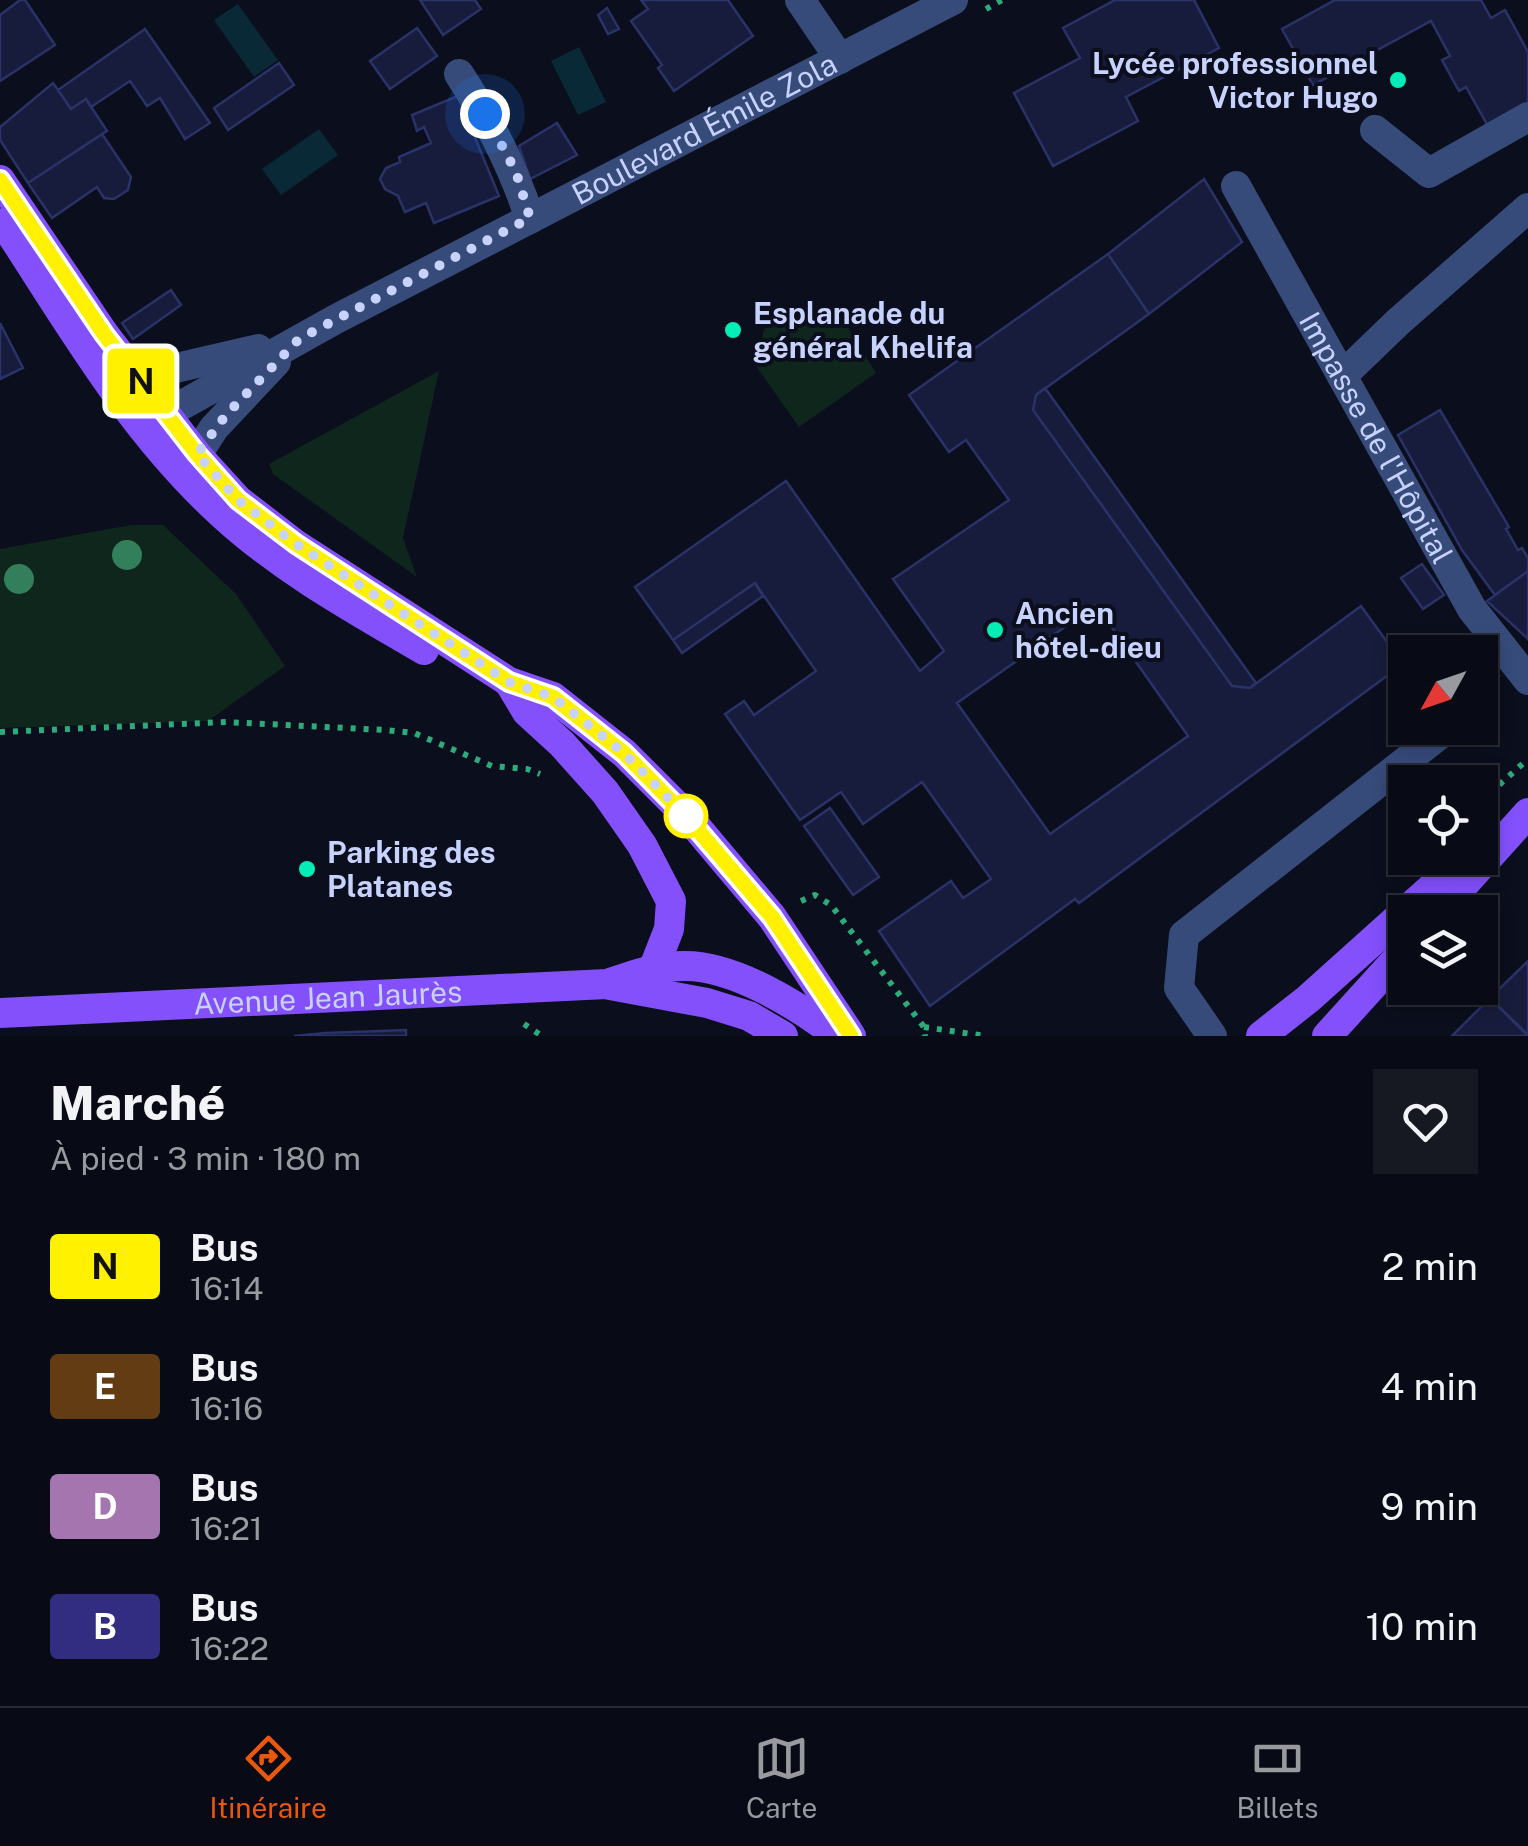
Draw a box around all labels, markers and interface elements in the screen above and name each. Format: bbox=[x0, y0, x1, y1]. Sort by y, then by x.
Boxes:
street label: Boulevard Émile Zola bbox=[566, 45, 843, 212]
place label: Lycée professionnel Victor Hugo bbox=[1092, 45, 1378, 115]
marker: Lycée professionnel Victor Hugo bbox=[1387, 69, 1409, 91]
your location bbox=[460, 89, 510, 139]
place label: Esplanade du général Khelifa bbox=[753, 295, 973, 365]
street label: Impasse de l'Hôpital bbox=[1292, 306, 1461, 569]
marker: Esplanade du général Khelifa bbox=[722, 319, 744, 341]
line badge: N bbox=[108, 348, 174, 414]
text: N bbox=[127, 361, 155, 402]
place label: Ancien hôtel-dieu bbox=[1015, 595, 1162, 665]
marker: Ancien hôtel-dieu bbox=[984, 619, 1006, 641]
north arrow bbox=[1388, 635, 1498, 745]
map controls bbox=[1388, 635, 1498, 1005]
button: locate bbox=[1388, 765, 1498, 875]
unlabelled marker bbox=[665, 795, 707, 837]
place label: Parking des Platanes bbox=[327, 834, 496, 904]
marker: Parking des Platanes bbox=[296, 858, 318, 880]
button: layers bbox=[1388, 895, 1498, 1005]
street label: Avenue Jean Jaurès bbox=[192, 973, 463, 1022]
button: heart bbox=[1373, 1069, 1478, 1174]
text: Marché bbox=[50, 1074, 225, 1131]
text: À pied · 3 min · 180 m bbox=[50, 1140, 361, 1177]
text: Bus bbox=[190, 1225, 259, 1270]
text: 2 min bbox=[1382, 1244, 1478, 1289]
text: N bbox=[91, 1246, 119, 1287]
text: 16:14 bbox=[190, 1270, 263, 1307]
text: Bus bbox=[190, 1345, 259, 1390]
text: 4 min bbox=[1380, 1364, 1478, 1409]
text: E bbox=[94, 1366, 116, 1407]
text: 16:16 bbox=[190, 1390, 263, 1427]
text: Bus bbox=[190, 1465, 259, 1510]
text: 9 min bbox=[1381, 1484, 1478, 1529]
text: D bbox=[92, 1486, 118, 1527]
text: 16:21 bbox=[190, 1510, 263, 1547]
text: Bus bbox=[190, 1585, 259, 1630]
text: 10 min bbox=[1366, 1604, 1478, 1649]
text: B bbox=[93, 1606, 117, 1647]
text: 16:22 bbox=[190, 1630, 269, 1667]
tab: Itinéraire bbox=[210, 1731, 327, 1824]
tab: Carte bbox=[746, 1731, 817, 1824]
tab: Billets bbox=[1237, 1731, 1318, 1824]

